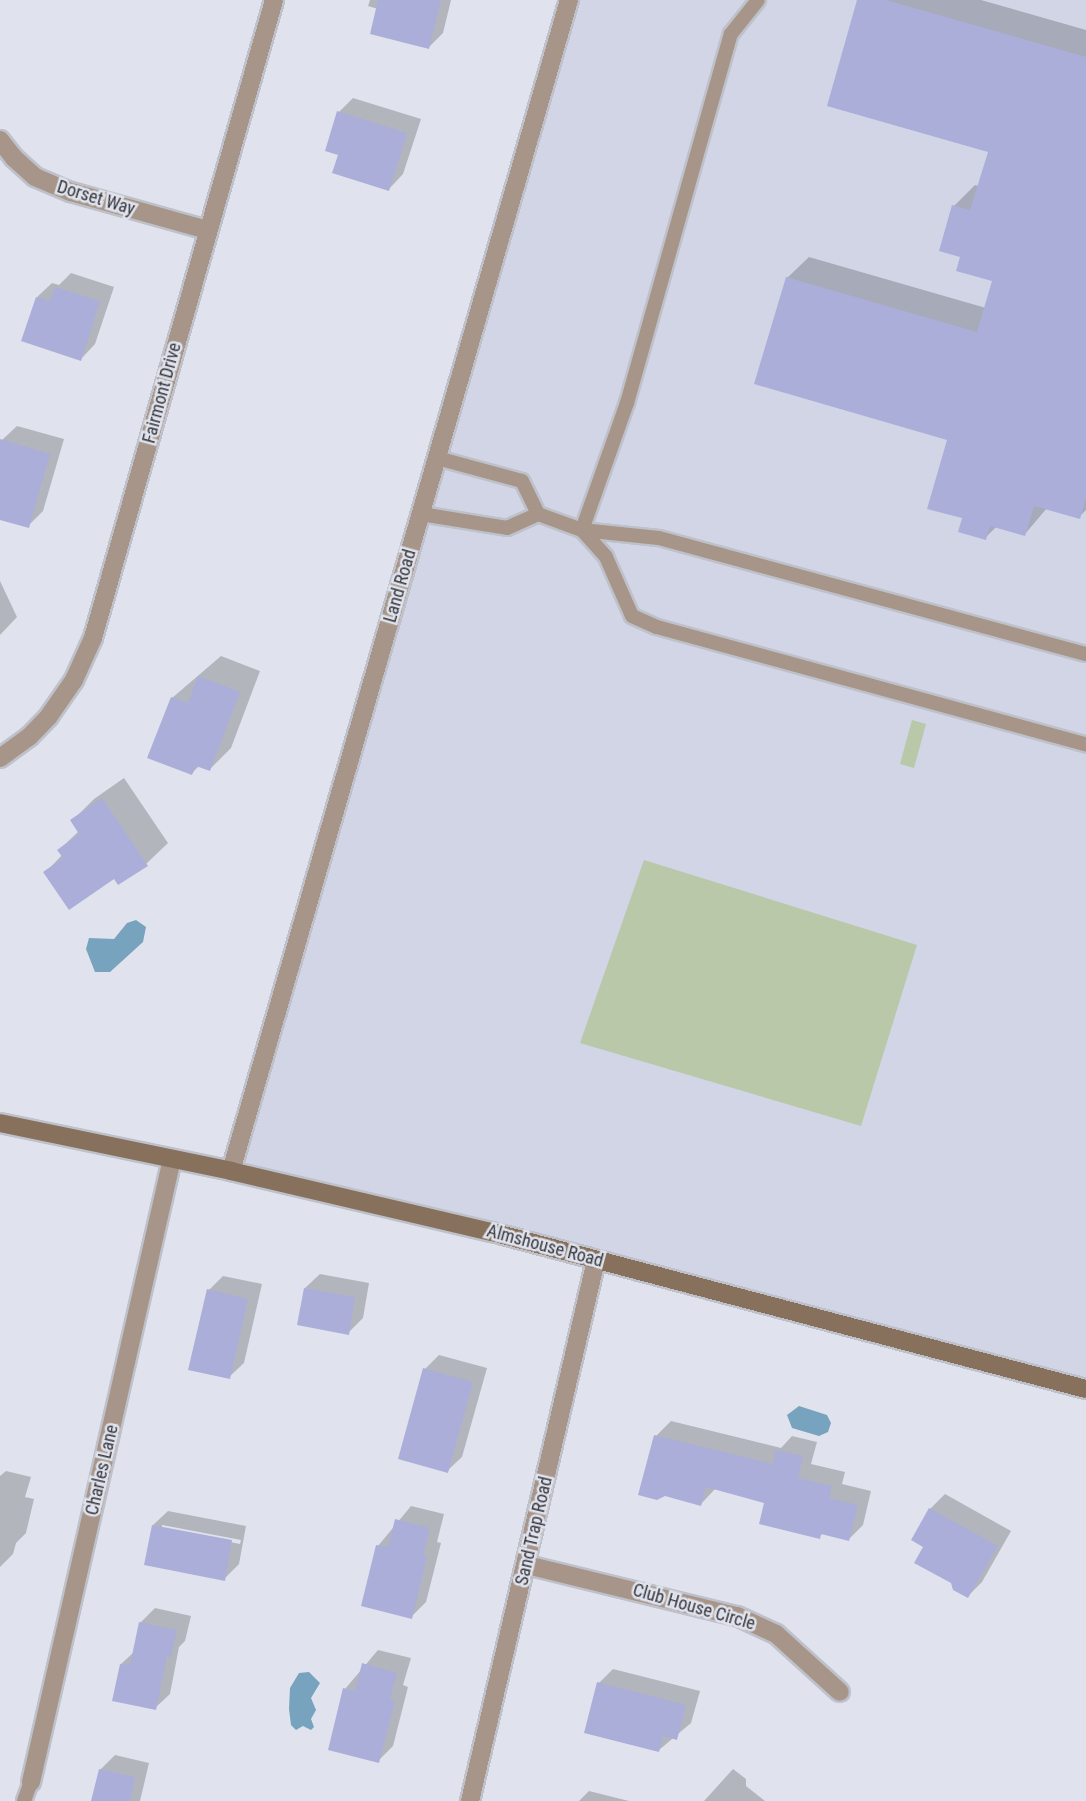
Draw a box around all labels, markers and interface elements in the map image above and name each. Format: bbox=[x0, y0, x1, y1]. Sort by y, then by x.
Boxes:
street label: Dorset Way bbox=[54, 176, 138, 220]
street label: Fairmont Drive bbox=[138, 340, 186, 446]
street label: Land Road bbox=[379, 547, 421, 625]
street label: Almshouse Road bbox=[484, 1220, 606, 1272]
street label: Charles Lane bbox=[81, 1423, 123, 1517]
street label: Sand Trap Road bbox=[511, 1474, 557, 1588]
street label: Club House Circle bbox=[630, 1579, 758, 1635]

